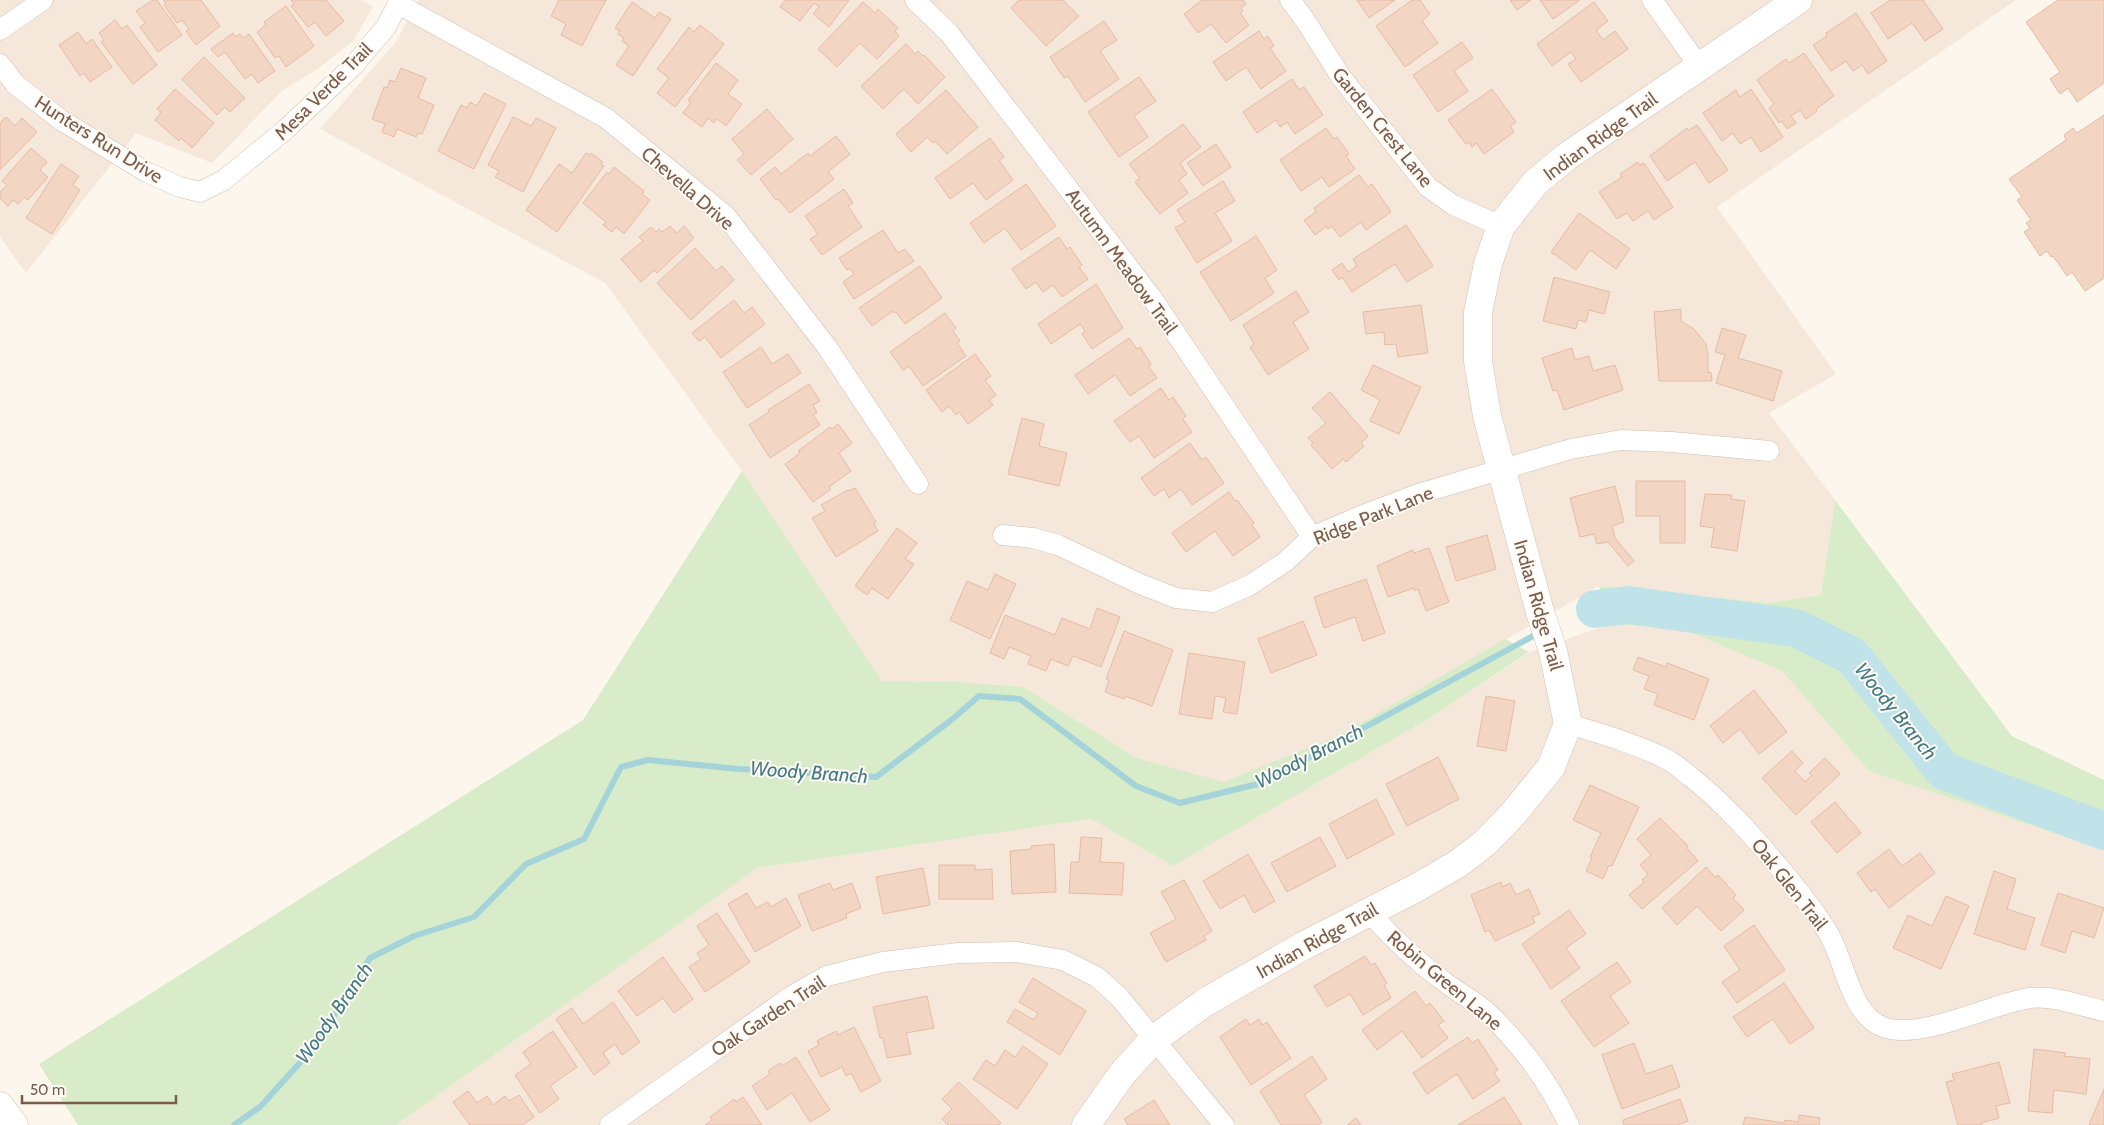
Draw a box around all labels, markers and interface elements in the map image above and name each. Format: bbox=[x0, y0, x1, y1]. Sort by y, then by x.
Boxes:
street label: Mesa Verde Trail bbox=[270, 37, 377, 145]
street label: Garden Crest Lane bbox=[1327, 63, 1438, 192]
street label: Indian Ridge Trail bbox=[1539, 87, 1662, 185]
street label: Hunters Run Drive bbox=[31, 91, 167, 188]
street label: Chevella Drive bbox=[637, 142, 739, 235]
street label: Autumn Meadow Trail bbox=[1061, 184, 1182, 339]
street label: Ridge Park Lane bbox=[1310, 481, 1437, 550]
street label: Indian Ridge Trail bbox=[1509, 537, 1568, 674]
water label: Woody Branch bbox=[1850, 658, 1942, 764]
water label: Woody Branch bbox=[1251, 719, 1367, 793]
water label: Woody Branch bbox=[749, 756, 869, 788]
street label: Oak Glen Trail bbox=[1747, 834, 1833, 935]
street label: Indian Ridge Trail bbox=[1253, 897, 1382, 983]
street label: Robin Green Lane bbox=[1383, 926, 1507, 1035]
water label: Woody Branch bbox=[290, 958, 378, 1068]
street label: Oak Garden Trail bbox=[707, 971, 830, 1062]
scale bar bbox=[22, 1072, 176, 1104]
text: 50 m bbox=[30, 1081, 65, 1099]

